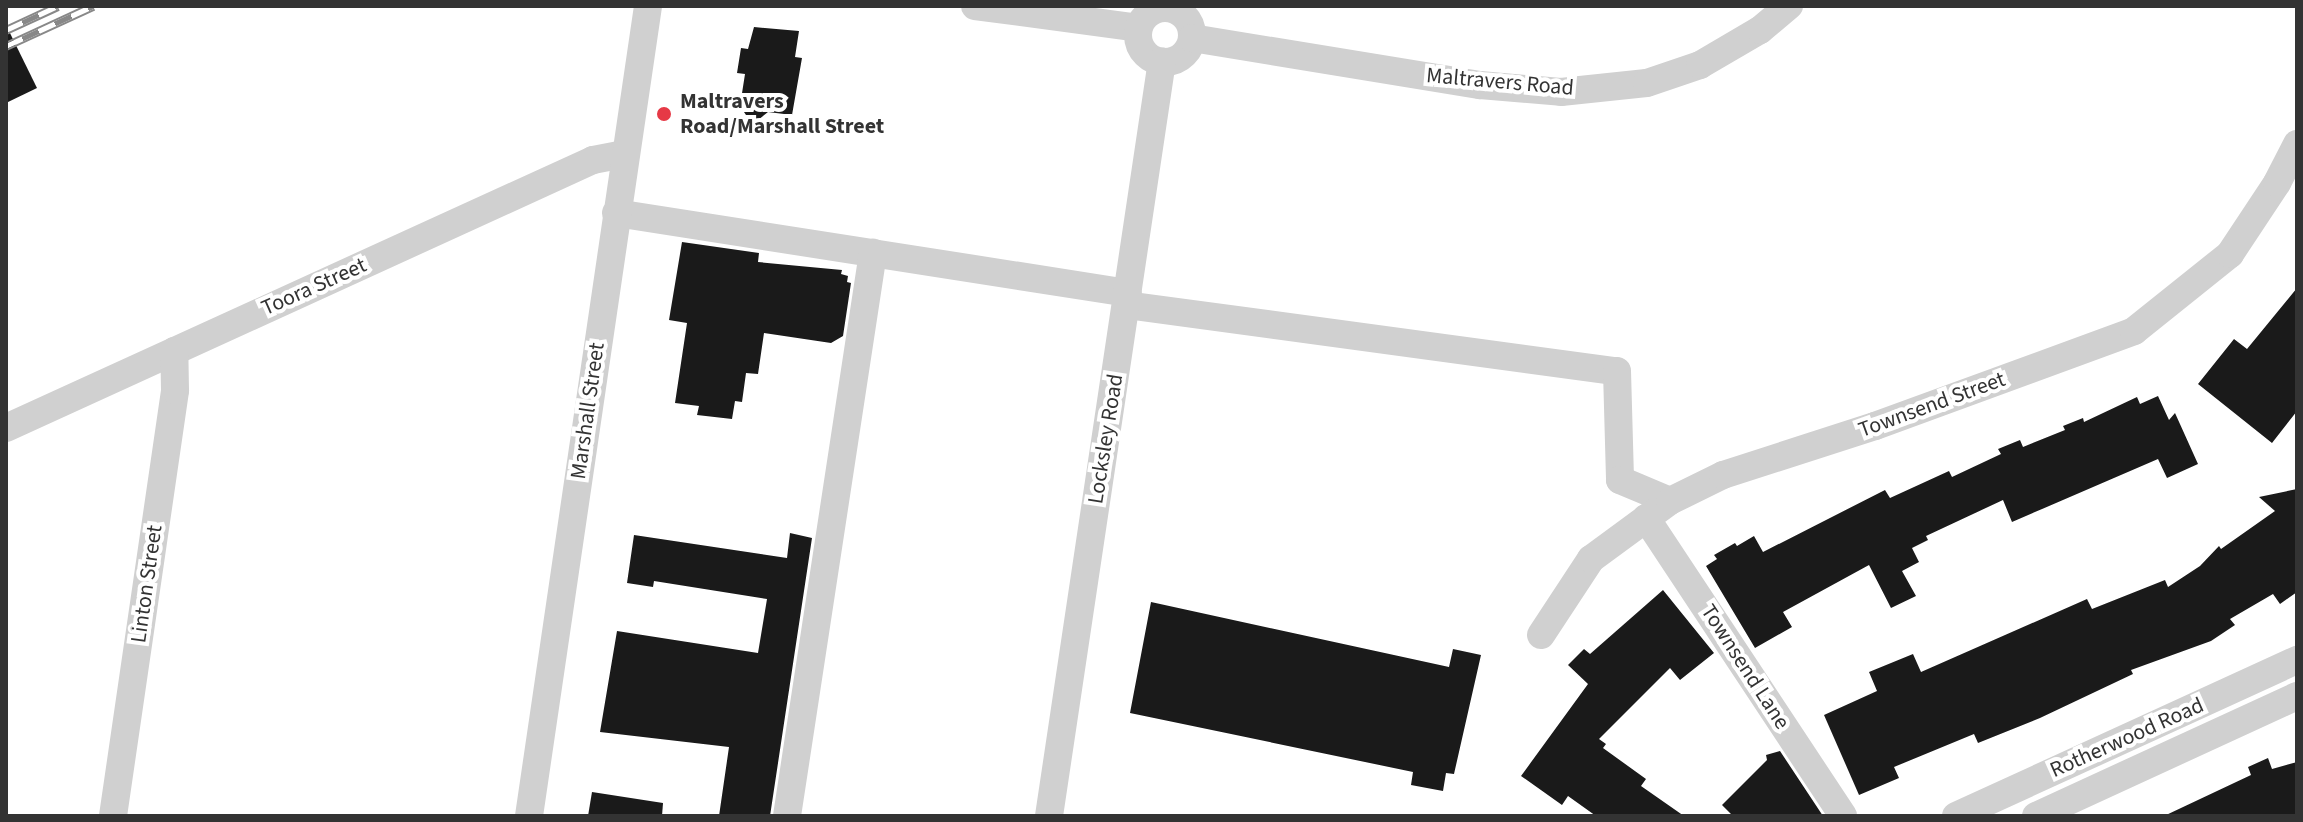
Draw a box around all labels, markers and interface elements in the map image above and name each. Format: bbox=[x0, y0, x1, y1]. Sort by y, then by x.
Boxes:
street label: Maltravers Road bbox=[1425, 62, 1575, 102]
place label: Maltravers Road/Marshall Street bbox=[680, 88, 884, 140]
marker: Maltravers Road/Marshall Street bbox=[655, 105, 673, 123]
street label: Toora Street bbox=[258, 252, 370, 322]
street label: Marshall Street bbox=[565, 341, 611, 481]
street label: Townsend Street bbox=[1855, 366, 2009, 444]
street label: Locksley Road bbox=[1083, 372, 1129, 506]
street label: Linton Street bbox=[126, 523, 168, 645]
street label: Townsend Lane bbox=[1695, 600, 1795, 734]
street label: Rotherwood Road bbox=[2046, 692, 2208, 784]

